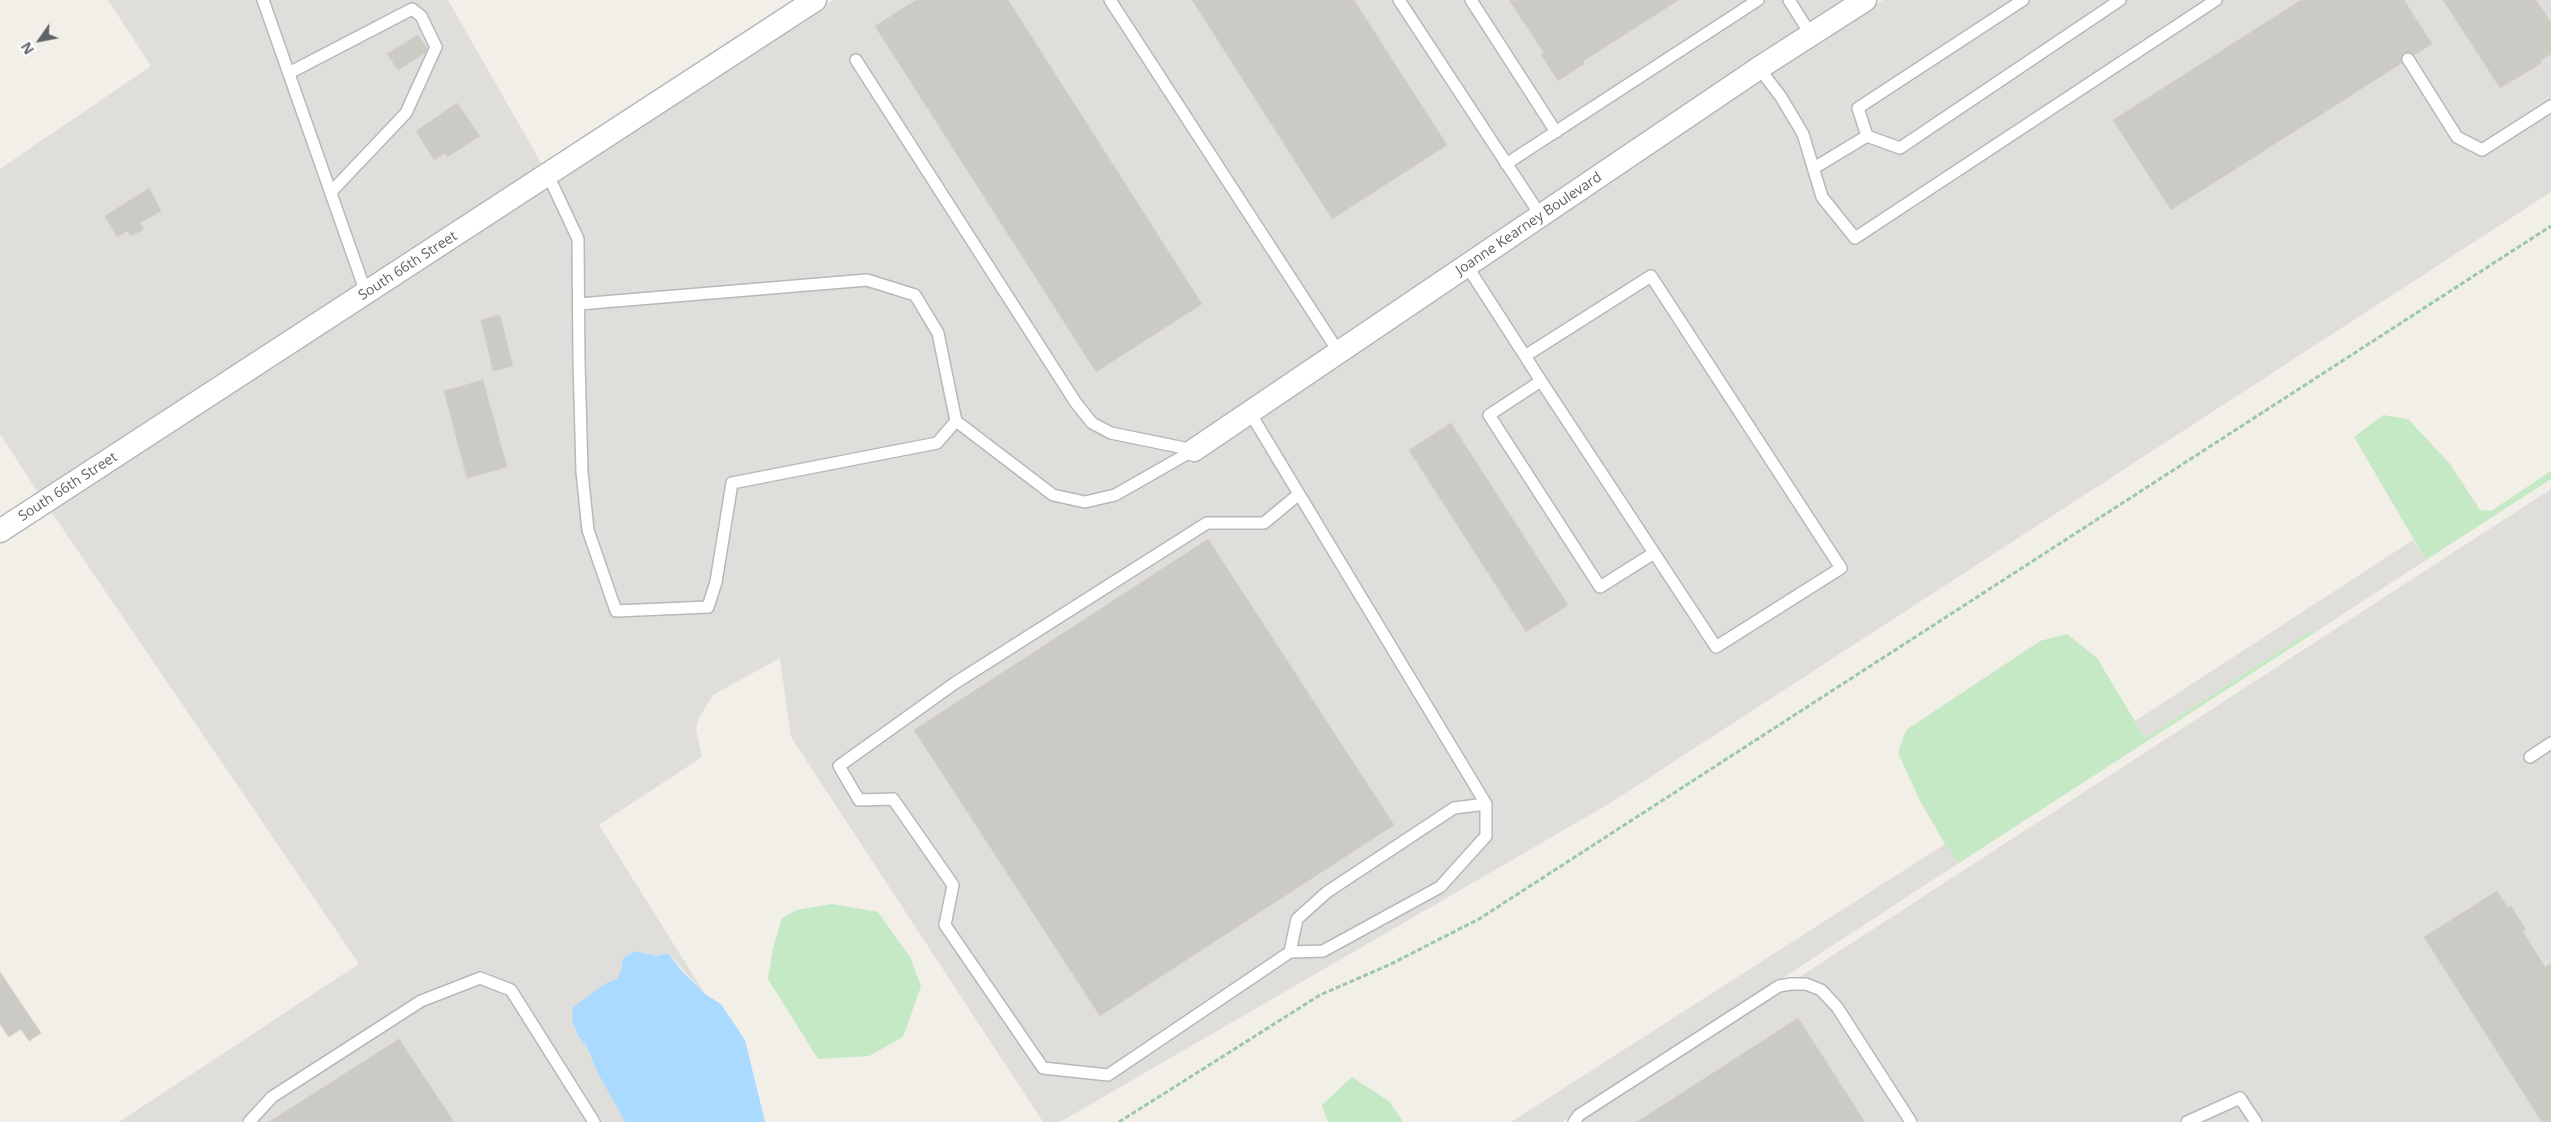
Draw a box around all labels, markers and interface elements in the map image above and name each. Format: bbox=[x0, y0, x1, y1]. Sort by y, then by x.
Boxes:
north arrow bbox=[15, 15, 65, 65]
text: N bbox=[16, 38, 38, 58]
street label: Joanne Kearney Boulevard bbox=[1453, 169, 1605, 279]
street label: South 66th Street bbox=[356, 228, 460, 304]
street label: South 66th Street bbox=[16, 449, 120, 525]

